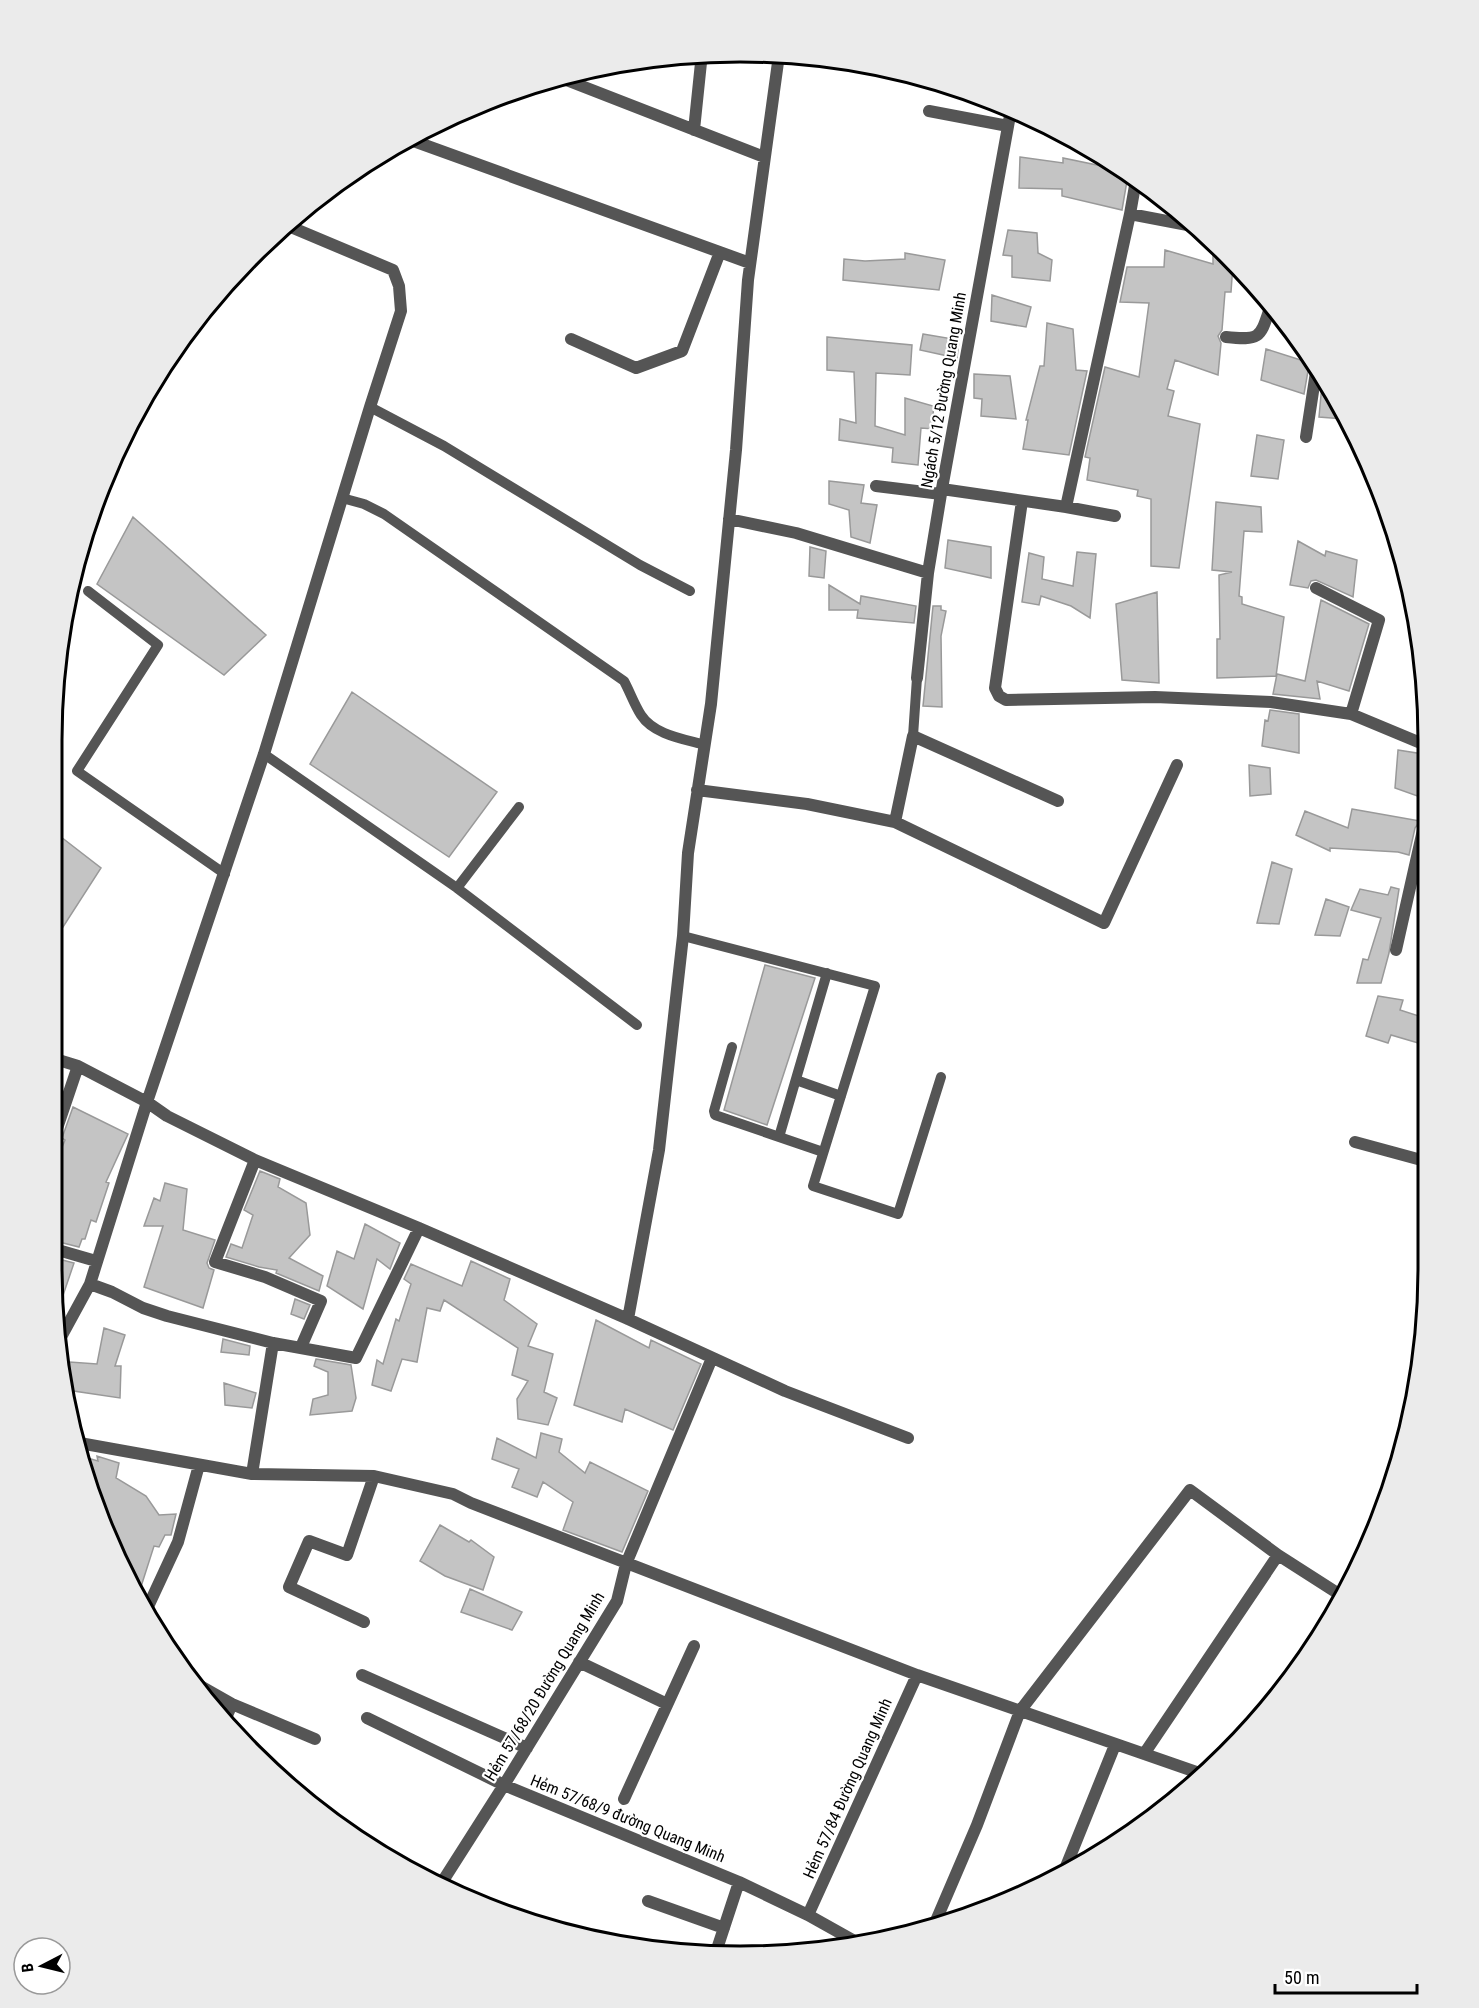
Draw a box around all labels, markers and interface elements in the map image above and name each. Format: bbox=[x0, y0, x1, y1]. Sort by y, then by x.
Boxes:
street label: Ngách 5/12 Đường Quang Minh bbox=[917, 291, 970, 490]
street label: Hẻm 57/68/20 Đường Quang Minh bbox=[480, 1588, 608, 1784]
street label: Hẻm 57/84 Đường Quang Minh bbox=[799, 1695, 896, 1881]
street label: Hẻm 57/68/9 đường Quang Minh bbox=[528, 1771, 728, 1866]
north arrow bbox=[12, 1936, 72, 1996]
scale bar bbox=[1275, 1957, 1418, 1995]
text: B bbox=[18, 1962, 38, 1973]
text: 50 m bbox=[1284, 1967, 1319, 1988]

